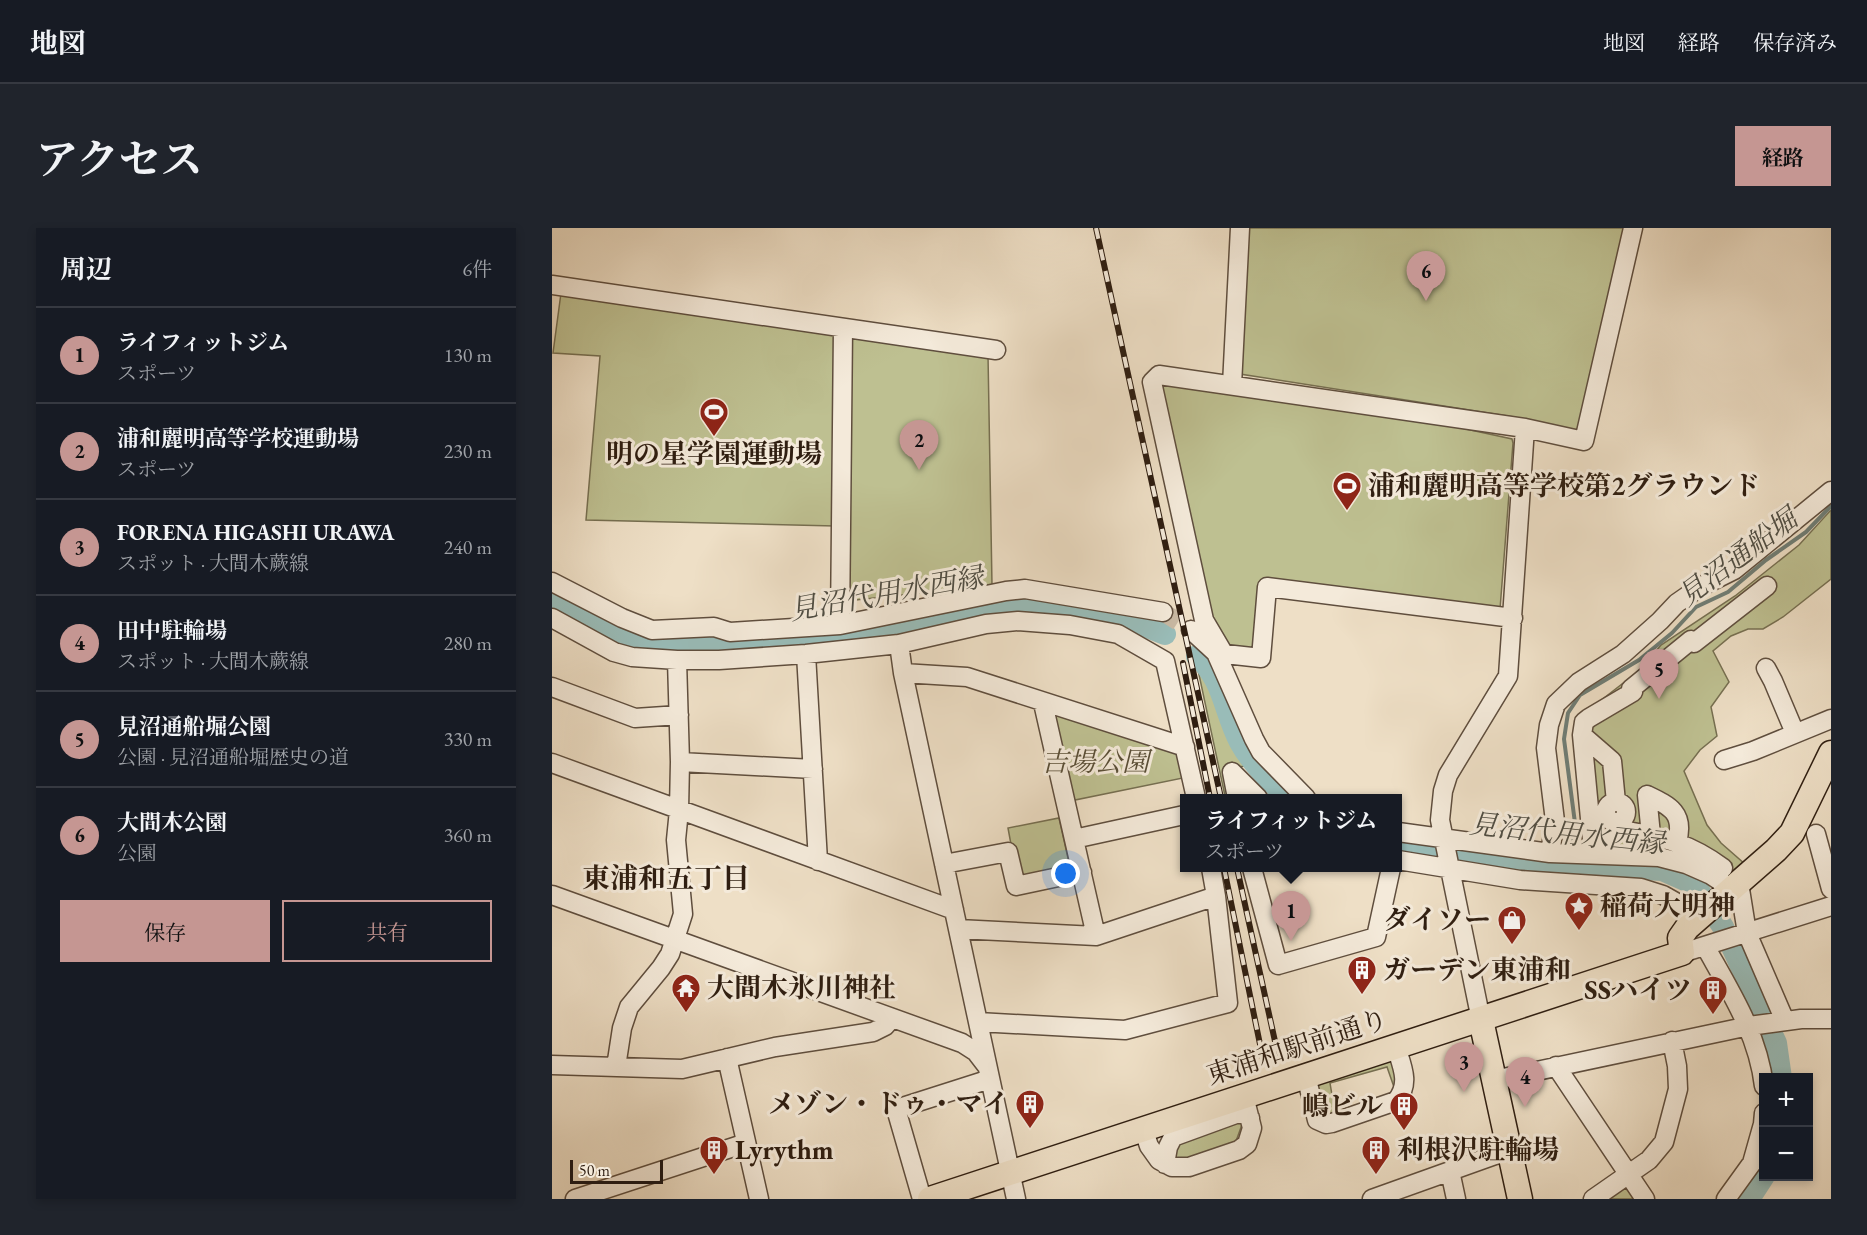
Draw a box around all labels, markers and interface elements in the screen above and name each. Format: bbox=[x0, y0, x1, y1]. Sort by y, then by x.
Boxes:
text: 地図 bbox=[30, 25, 86, 61]
text: 地図 bbox=[1603, 29, 1645, 56]
text: 経路 bbox=[1678, 29, 1720, 56]
text: 保存済み bbox=[1753, 29, 1837, 56]
button: 経路 bbox=[1735, 126, 1831, 186]
text: アクセス bbox=[36, 132, 203, 187]
pin: 6 bbox=[1406, 251, 1446, 301]
text: 周辺 bbox=[60, 252, 112, 286]
text: 6件 bbox=[462, 256, 492, 282]
text: ライフィットジム bbox=[117, 328, 289, 357]
text: 1 bbox=[74, 342, 85, 368]
text: 130 m bbox=[444, 342, 492, 368]
text: スポーツ bbox=[117, 360, 196, 386]
sports icon: 明の星学園運動場 bbox=[698, 396, 730, 438]
pin: 2 bbox=[900, 420, 938, 470]
text: 浦和麗明高等学校運動場 bbox=[117, 424, 359, 453]
place label: 明の星学園運動場 bbox=[606, 436, 822, 471]
text: 2 bbox=[74, 438, 85, 464]
text: 230 m bbox=[444, 438, 492, 464]
text: スポーツ bbox=[117, 456, 196, 482]
place label: 浦和麗明高等学校第2グラウンド bbox=[1368, 468, 1760, 503]
sports icon: 浦和麗明高等学校第2グラウンド bbox=[1331, 470, 1363, 512]
water label: 見沼通船堀 bbox=[1670, 498, 1807, 614]
text: FORENA HIGASHI URAWA bbox=[117, 518, 394, 547]
text: 3 bbox=[74, 534, 85, 560]
text: 240 m bbox=[444, 534, 492, 560]
text: スポット · 大間木蕨線 bbox=[117, 550, 309, 576]
water label: 見沼代用水西縁 bbox=[786, 558, 989, 628]
text: 田中駐輪場 bbox=[117, 616, 227, 645]
text: 4 bbox=[74, 630, 85, 656]
text: 280 m bbox=[444, 630, 492, 656]
text: スポット · 大間木蕨線 bbox=[117, 648, 309, 674]
pin: 5 bbox=[1640, 650, 1678, 699]
text: 見沼通船堀公園 bbox=[117, 712, 271, 741]
text: 5 bbox=[74, 726, 85, 752]
text: 330 m bbox=[444, 726, 492, 752]
text: 公園 · 見沼通船堀歴史の道 bbox=[117, 744, 349, 770]
park label: 吉場公園 bbox=[1041, 744, 1153, 779]
popup bbox=[1180, 794, 1402, 872]
water label: 見沼代用水西縁 bbox=[1468, 805, 1669, 861]
text: ライフィットジム bbox=[1205, 806, 1377, 835]
text: 大間木公園 bbox=[117, 808, 227, 837]
text: 6 bbox=[74, 822, 85, 848]
text: 360 m bbox=[444, 822, 492, 848]
text: スポーツ bbox=[1205, 838, 1284, 864]
text: 公園 bbox=[117, 840, 157, 866]
your location bbox=[1051, 859, 1080, 888]
district label: 東浦和五丁目 bbox=[582, 860, 750, 896]
place label: 稲荷大明神 bbox=[1600, 888, 1735, 923]
place icon: 稲荷大明神 bbox=[1563, 890, 1595, 932]
pin: 1 bbox=[1272, 892, 1310, 941]
button: 保存 bbox=[60, 900, 270, 962]
button: 共有 bbox=[282, 900, 492, 962]
place label: ダイソー bbox=[1384, 902, 1491, 937]
shop icon: ダイソー bbox=[1496, 904, 1528, 946]
place label: ガーデン東浦和 bbox=[1383, 952, 1571, 987]
building icon: ガーデン東浦和 bbox=[1346, 954, 1378, 996]
place label: 大間木氷川神社 bbox=[707, 970, 896, 1005]
temple icon: 大間木氷川神社 bbox=[670, 972, 702, 1014]
place label: SSハイツ bbox=[1584, 972, 1692, 1007]
building icon: SSハイツ bbox=[1697, 974, 1729, 1016]
street label: 東浦和駅前通り bbox=[1202, 1001, 1392, 1092]
pin: 3 bbox=[1444, 1042, 1484, 1092]
pin: 4 bbox=[1506, 1058, 1544, 1107]
map controls bbox=[1759, 1073, 1813, 1181]
button: + bbox=[1759, 1073, 1813, 1127]
place label: メゾン・ドゥ・マイ bbox=[768, 1086, 1009, 1121]
building icon: メゾン・ドゥ・マイ bbox=[1014, 1088, 1046, 1130]
place label: 嶋ビル bbox=[1302, 1088, 1383, 1123]
building icon: 嶋ビル bbox=[1388, 1090, 1420, 1132]
button: − bbox=[1759, 1127, 1813, 1181]
place label: Lyrythm bbox=[735, 1132, 834, 1167]
place label: 利根沢駐輪場 bbox=[1397, 1132, 1559, 1167]
building icon: Lyrythm bbox=[698, 1134, 730, 1176]
building icon: 利根沢駐輪場 bbox=[1360, 1134, 1392, 1176]
scale bar bbox=[570, 1157, 663, 1184]
text: 50 m bbox=[579, 1160, 610, 1181]

